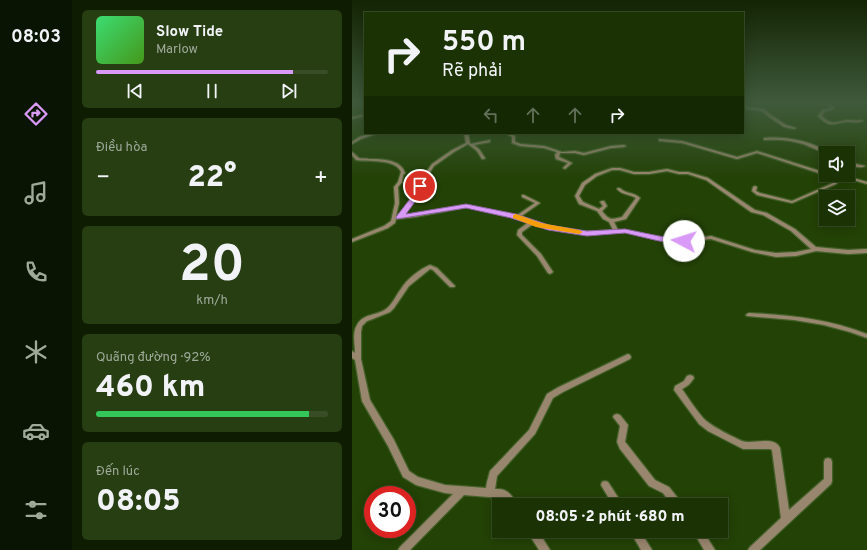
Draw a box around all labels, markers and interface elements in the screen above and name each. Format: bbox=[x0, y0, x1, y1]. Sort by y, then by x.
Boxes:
text: Slow Tide bbox=[156, 23, 223, 42]
text: 550 m bbox=[442, 25, 526, 61]
text: 08:03 bbox=[11, 26, 61, 49]
icon: right bbox=[376, 28, 428, 80]
text: Marlow bbox=[156, 42, 198, 58]
text: Rẽ phải bbox=[442, 60, 502, 83]
icon: previous bbox=[124, 80, 146, 102]
icon: pause bbox=[201, 80, 223, 102]
icon: next bbox=[278, 80, 300, 102]
icon: directions bbox=[22, 100, 50, 128]
icon: left bbox=[480, 104, 502, 126]
icon: ahead bbox=[522, 104, 544, 126]
icon: ahead bbox=[564, 104, 586, 126]
icon: right bbox=[606, 104, 628, 126]
text: Điều hòa bbox=[96, 140, 147, 156]
map controls bbox=[819, 146, 855, 226]
button: sound bbox=[819, 146, 855, 182]
text: 22° bbox=[187, 160, 237, 197]
text: − bbox=[96, 165, 110, 192]
text: + bbox=[314, 165, 328, 192]
pin bbox=[403, 169, 437, 203]
icon: arrive bbox=[409, 175, 431, 197]
icon: music bbox=[22, 179, 50, 207]
button: layers bbox=[819, 190, 855, 226]
position arrow bbox=[663, 220, 705, 262]
text: 20 bbox=[179, 234, 245, 300]
icon: phone bbox=[22, 258, 50, 286]
text: km/h bbox=[196, 293, 228, 309]
icon: climate bbox=[22, 338, 50, 366]
text: Quãng đường · 92% bbox=[96, 350, 210, 366]
text: 460 km bbox=[96, 370, 205, 407]
icon: car bbox=[22, 417, 50, 445]
text: Đến lúc bbox=[96, 464, 140, 480]
text: 08:05 bbox=[96, 484, 181, 521]
speed limit sign: 30 bbox=[364, 486, 416, 538]
icon: filters bbox=[22, 496, 50, 524]
text: 08:05 · 2 phút · 680 m bbox=[536, 508, 684, 527]

